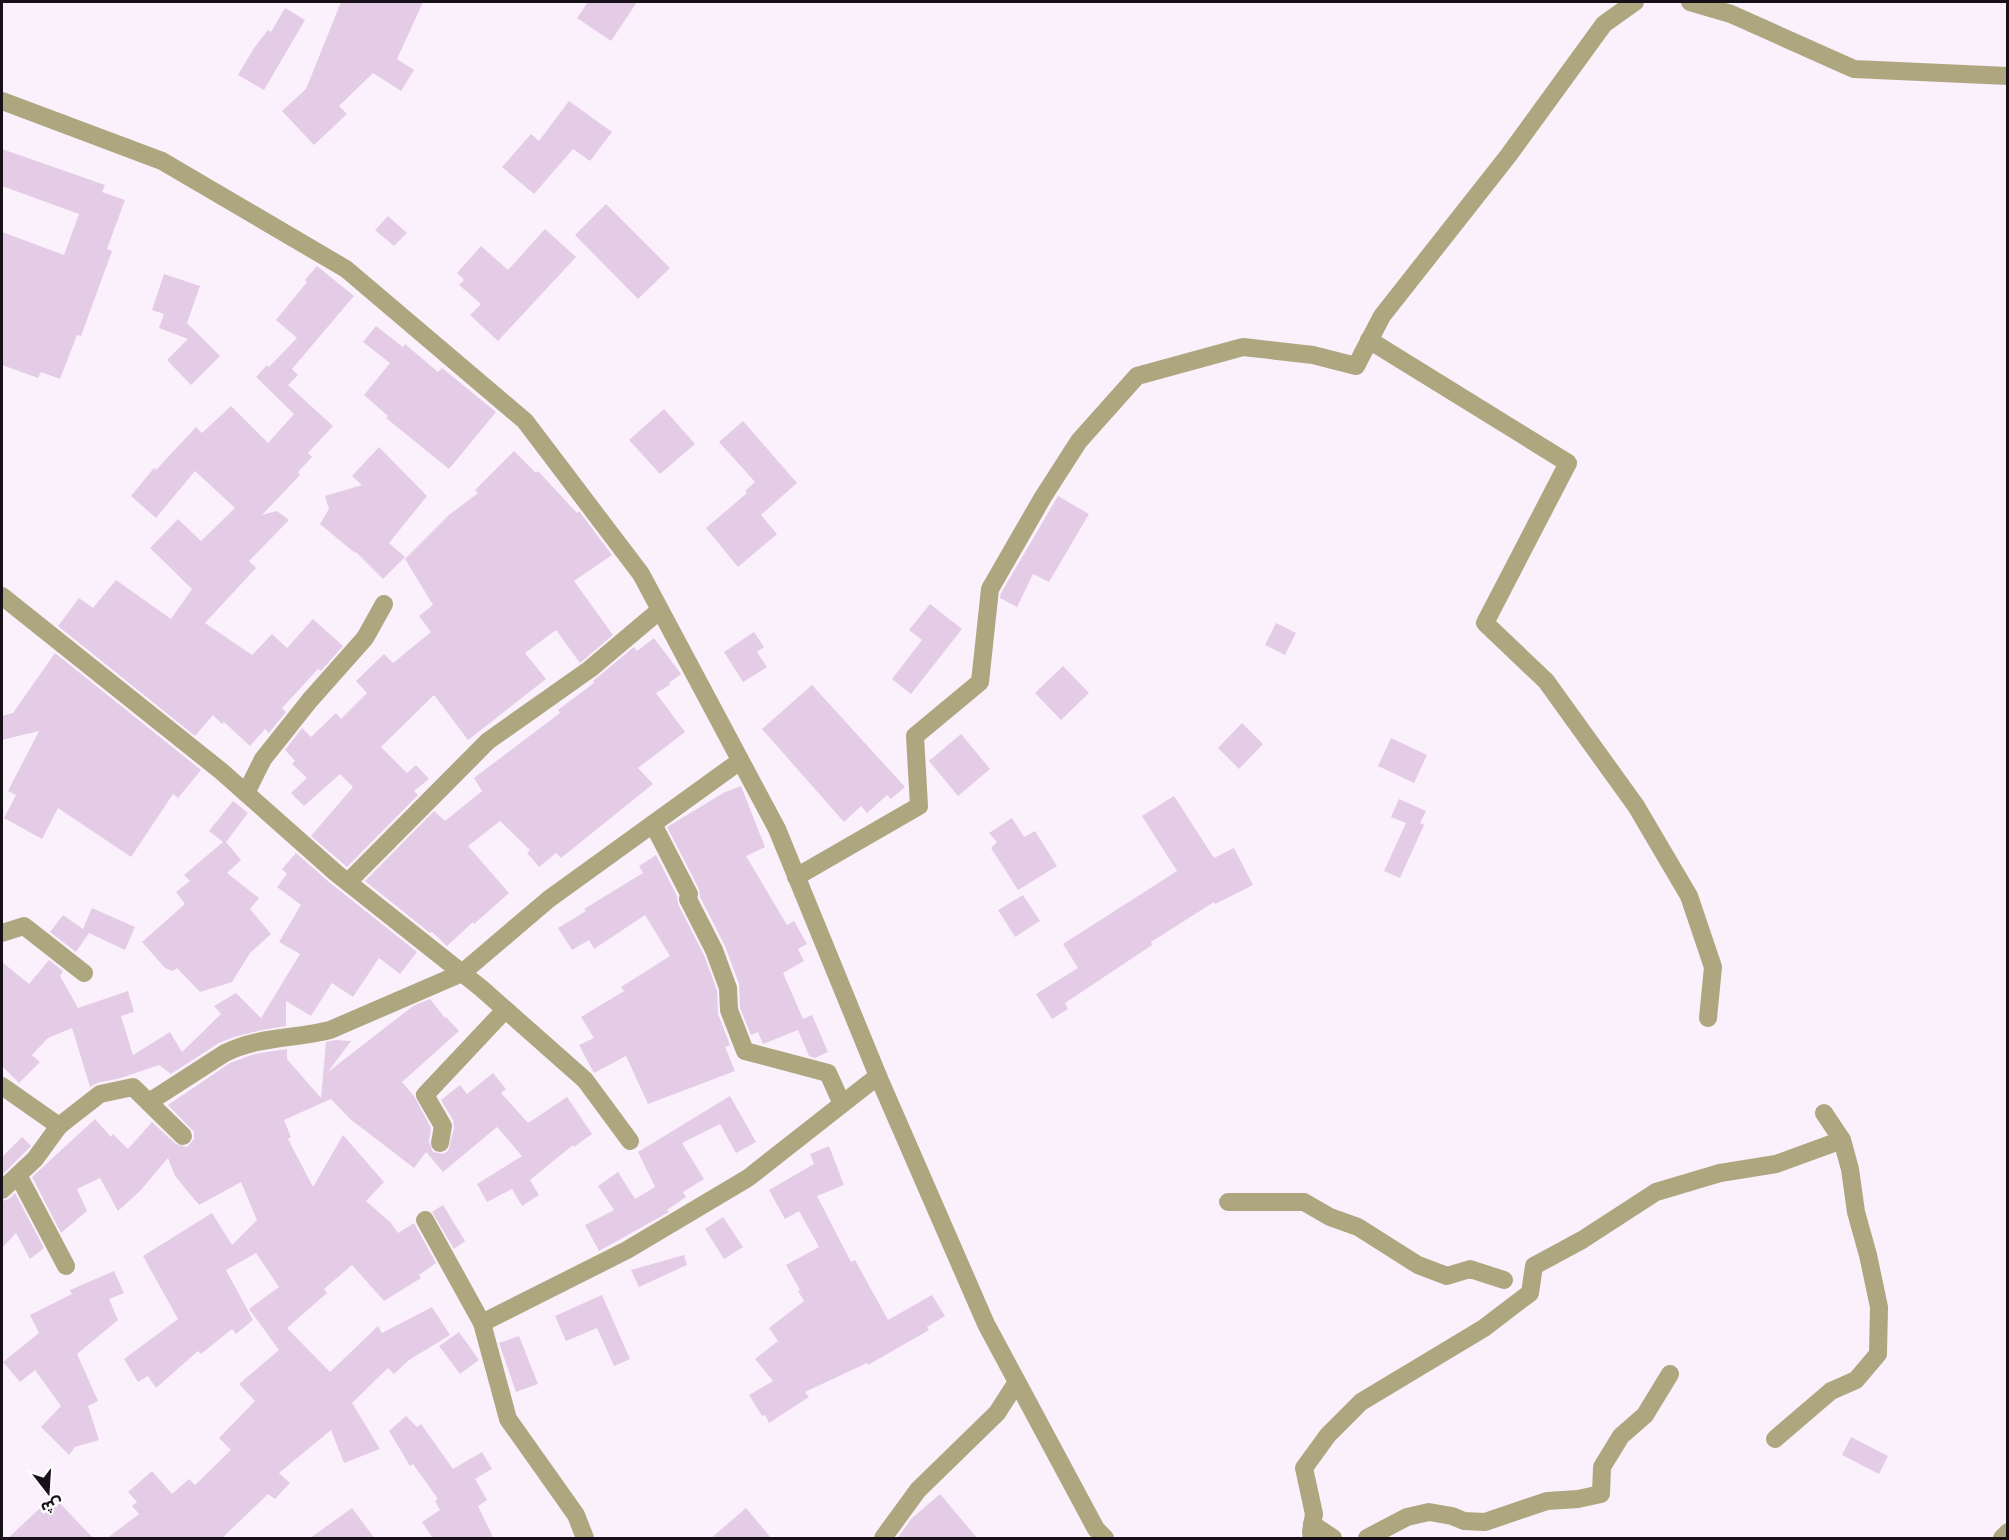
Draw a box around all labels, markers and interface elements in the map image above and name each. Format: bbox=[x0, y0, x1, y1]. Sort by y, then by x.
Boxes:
north arrow bbox=[18, 1462, 78, 1522]
text: ش bbox=[39, 1494, 65, 1518]

